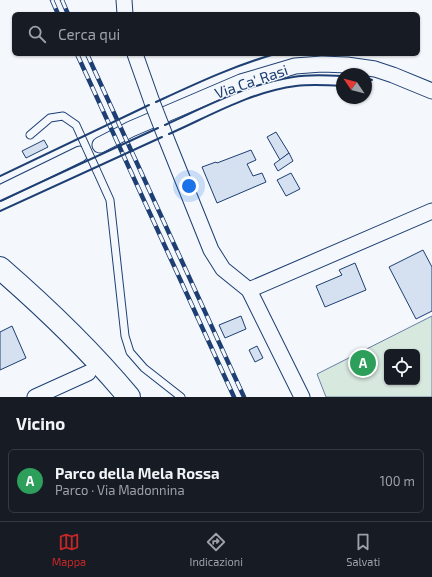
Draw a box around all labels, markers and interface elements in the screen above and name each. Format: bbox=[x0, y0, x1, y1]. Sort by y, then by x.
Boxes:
search box bbox=[12, 12, 420, 56]
icon: search bbox=[26, 23, 48, 45]
text: Cerca qui bbox=[58, 25, 120, 43]
street label: Via Ca' Rasi bbox=[212, 60, 290, 102]
north arrow bbox=[336, 68, 372, 104]
your location bbox=[179, 176, 199, 196]
pin: A bbox=[350, 348, 376, 378]
map controls bbox=[384, 349, 420, 385]
button: locate bbox=[384, 349, 420, 385]
text: Vicino bbox=[16, 413, 65, 433]
text: Parco della Mela Rossa bbox=[55, 464, 220, 482]
text: A bbox=[26, 473, 34, 489]
text: 100 m bbox=[380, 473, 415, 489]
text: Parco · Via Madonnina bbox=[55, 482, 185, 498]
tab: Mappa bbox=[52, 531, 86, 568]
tab: Indicazioni bbox=[190, 531, 243, 568]
tab: Salvati bbox=[346, 531, 380, 568]

